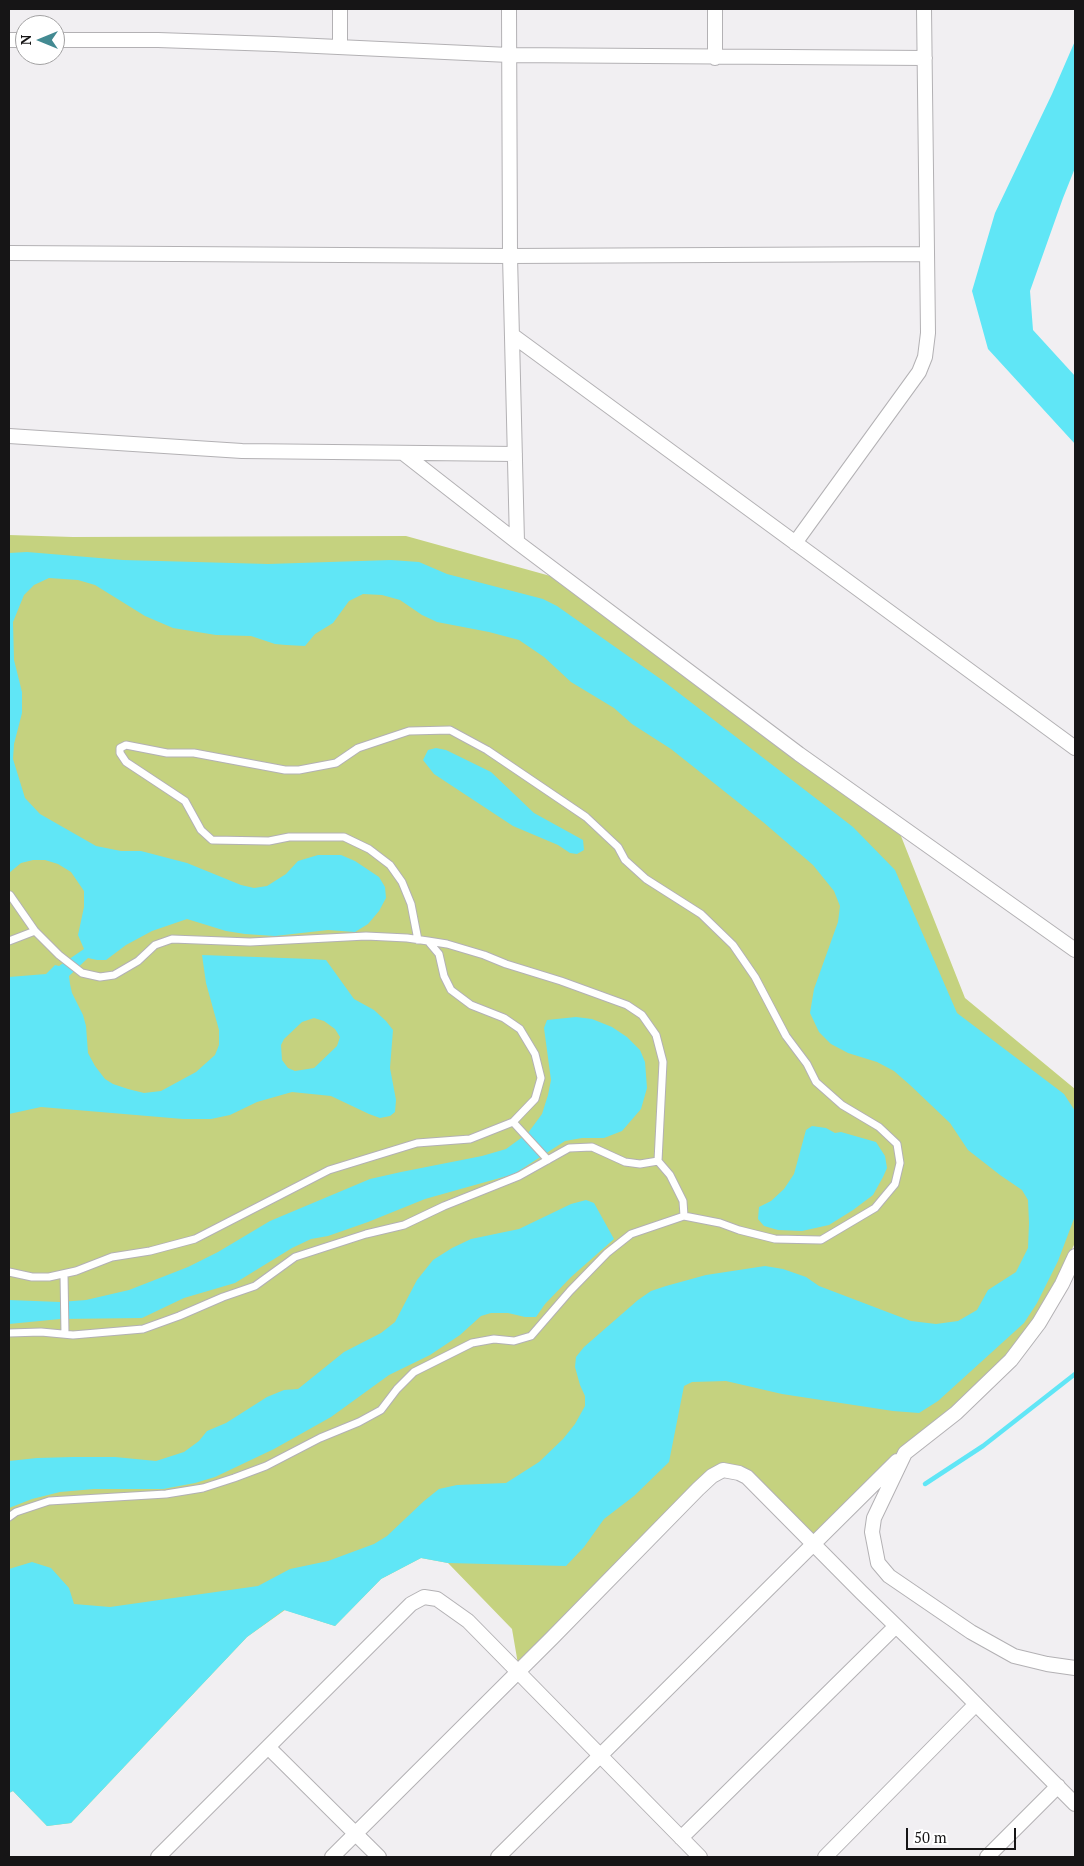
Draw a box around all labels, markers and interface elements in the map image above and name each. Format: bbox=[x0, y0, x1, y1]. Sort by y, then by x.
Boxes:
north arrow bbox=[15, 15, 65, 65]
text: N bbox=[16, 35, 35, 45]
scale bar bbox=[909, 1818, 1019, 1850]
text: 50 m bbox=[914, 1827, 947, 1847]

